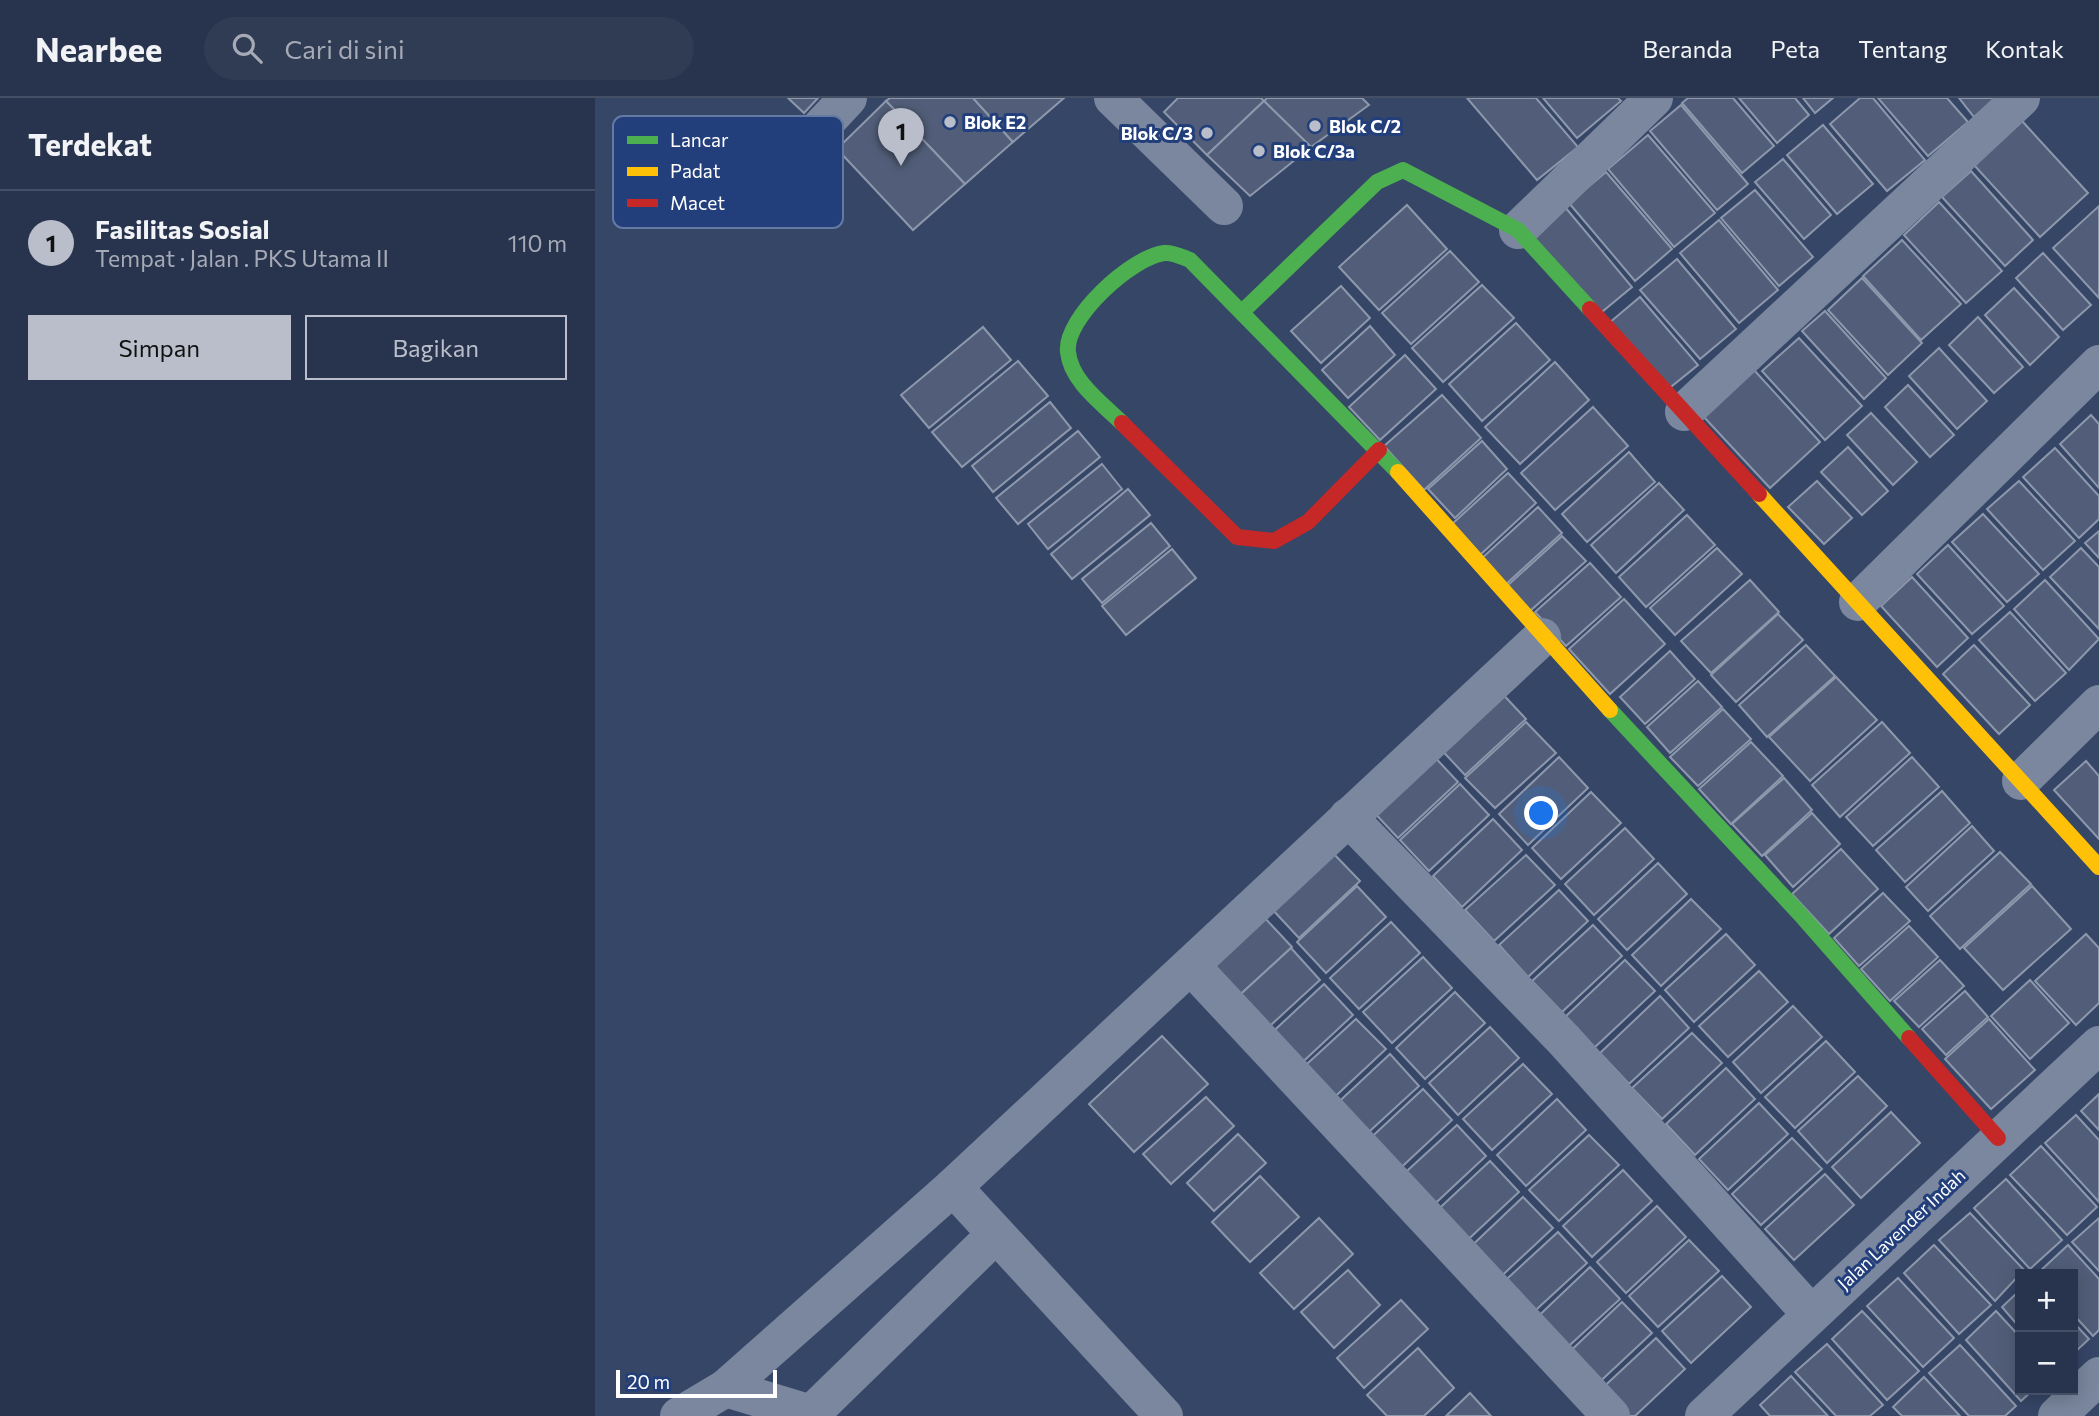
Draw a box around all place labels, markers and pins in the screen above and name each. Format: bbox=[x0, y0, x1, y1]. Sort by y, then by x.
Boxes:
pin: 1 bbox=[878, 108, 924, 166]
place label: Blok E2 bbox=[964, 111, 1026, 133]
marker: Blok E2 bbox=[942, 114, 958, 130]
place label: Blok C/2 bbox=[1329, 115, 1401, 137]
marker: Blok C/2 bbox=[1307, 118, 1323, 134]
place label: Blok C/3 bbox=[1121, 122, 1193, 144]
marker: Blok C/3 bbox=[1199, 125, 1215, 141]
place label: Blok C/3a bbox=[1273, 140, 1355, 162]
marker: Blok C/3a bbox=[1251, 143, 1267, 159]

